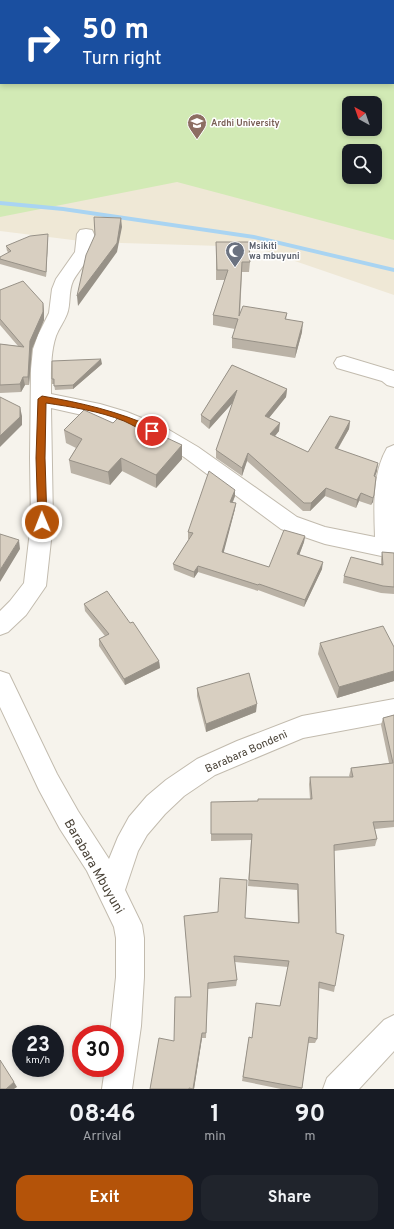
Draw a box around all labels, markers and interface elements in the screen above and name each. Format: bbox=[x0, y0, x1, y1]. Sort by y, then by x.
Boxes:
text: 50 m bbox=[82, 13, 149, 49]
icon: right bbox=[16, 16, 68, 68]
text: Turn right bbox=[82, 48, 162, 71]
north arrow bbox=[342, 96, 382, 136]
map controls bbox=[342, 96, 382, 184]
school or university icon: Ardhi University bbox=[186, 112, 208, 140]
place label: Ardhi University bbox=[211, 118, 280, 129]
button: search bbox=[342, 144, 382, 184]
mosque icon: Msikiti wa mbuyuni bbox=[224, 240, 246, 268]
place label: Msikiti wa mbuyuni bbox=[249, 241, 300, 262]
pin bbox=[135, 414, 169, 448]
icon: arrive bbox=[141, 420, 163, 442]
position arrow bbox=[21, 501, 63, 543]
street label: Barabara Bondeni bbox=[203, 727, 290, 776]
street label: Barabara Mbuyuni bbox=[60, 817, 127, 917]
speed limit sign: 30 bbox=[72, 1025, 124, 1077]
text: 23 bbox=[26, 1033, 50, 1059]
text: km/h bbox=[26, 1054, 50, 1067]
text: 08:46 bbox=[69, 1100, 136, 1130]
text: 1 bbox=[210, 1100, 220, 1130]
text: 90 bbox=[295, 1100, 325, 1130]
text: Arrival bbox=[83, 1129, 122, 1145]
text: min bbox=[204, 1129, 226, 1145]
text: m bbox=[304, 1129, 315, 1145]
button: Exit bbox=[16, 1175, 193, 1221]
button: Share bbox=[201, 1175, 378, 1221]

